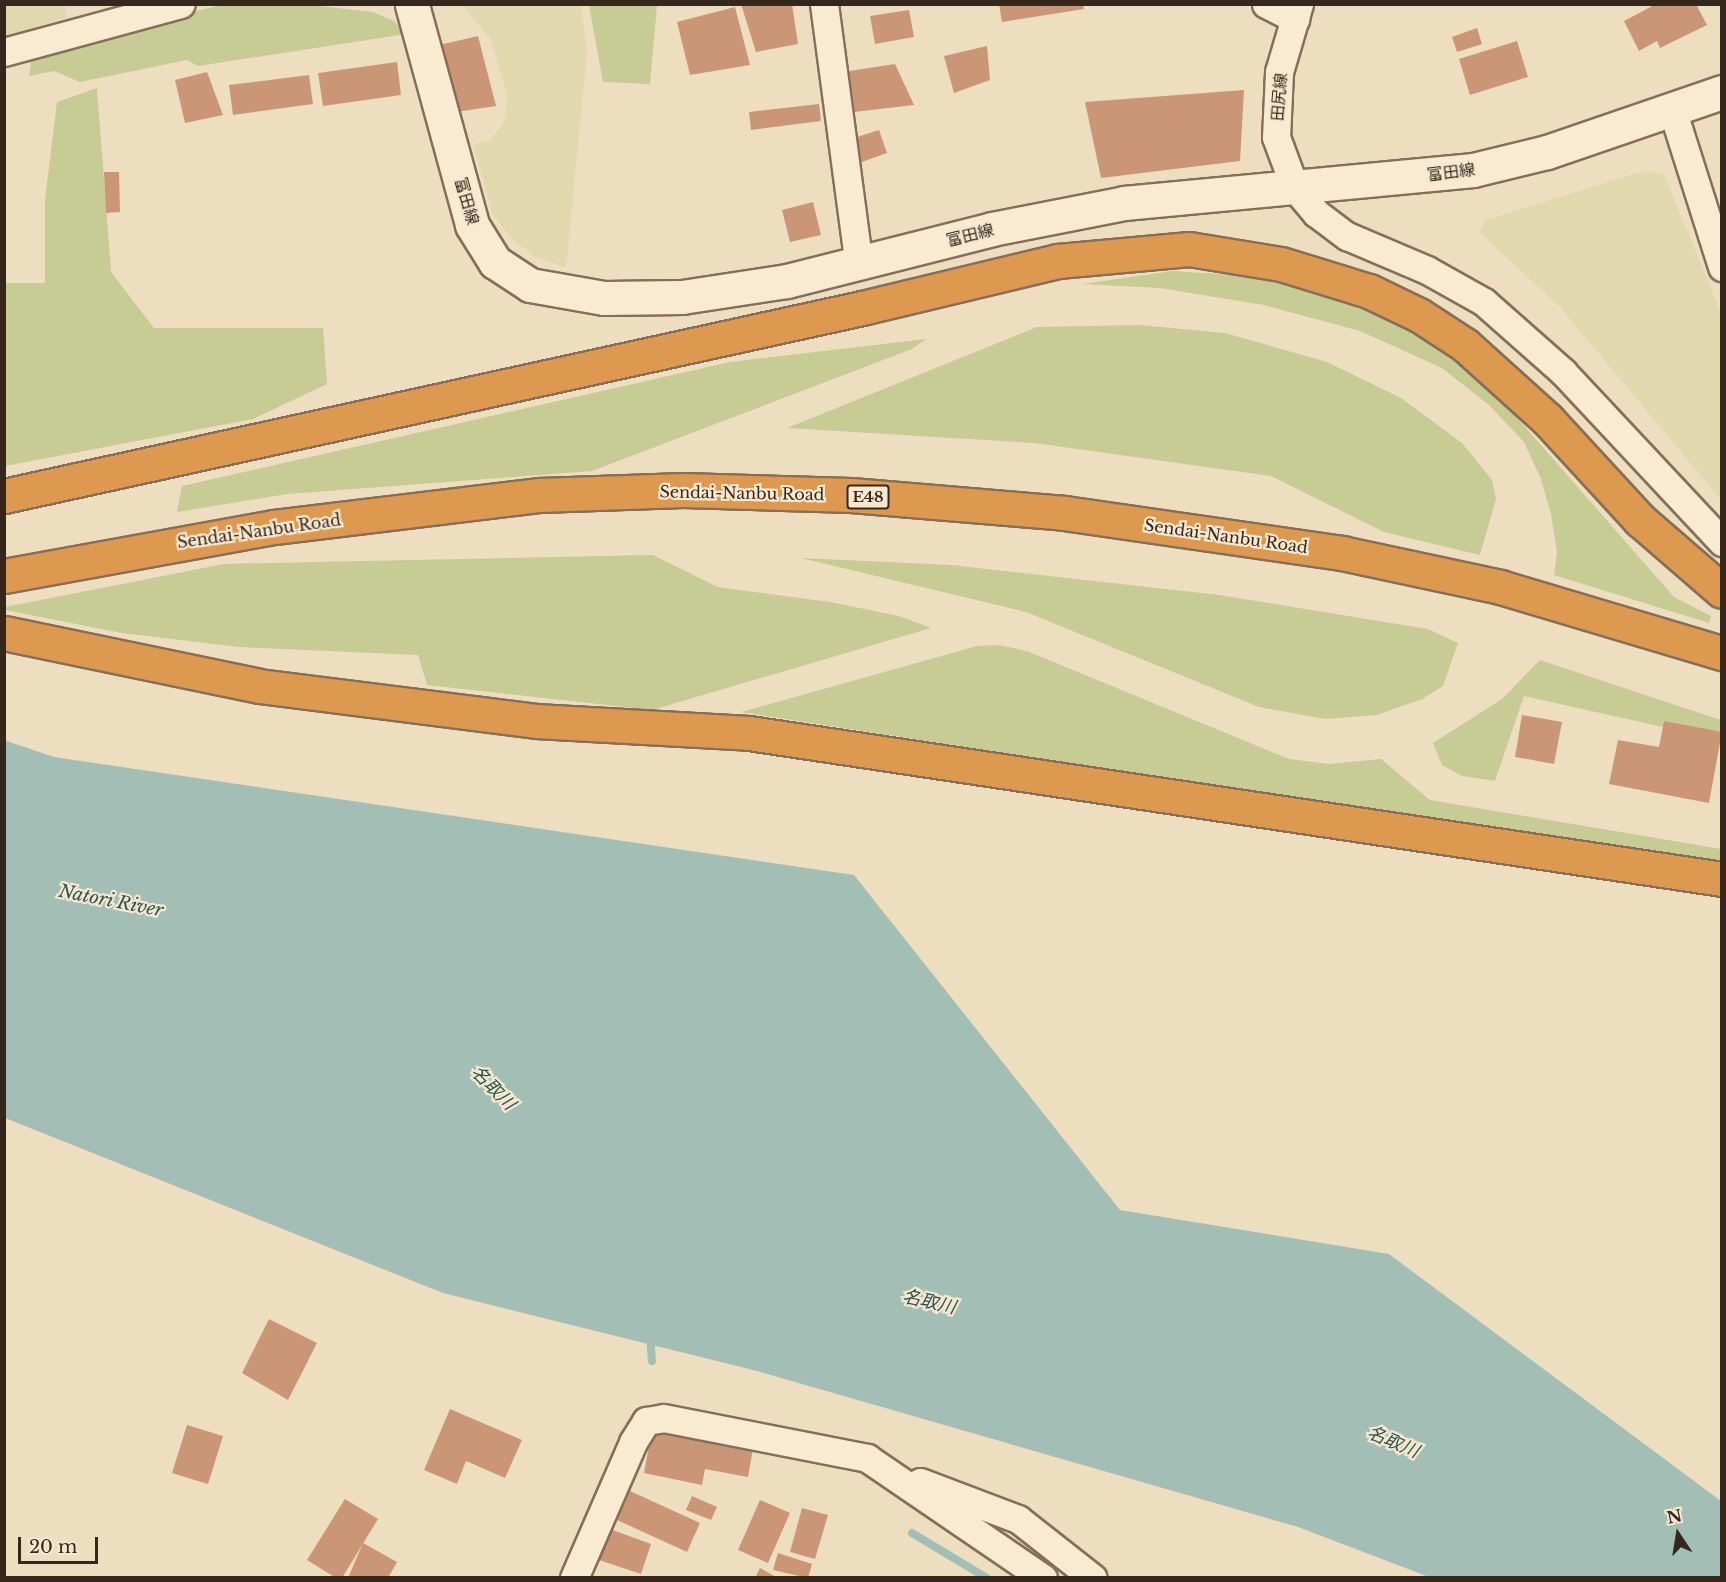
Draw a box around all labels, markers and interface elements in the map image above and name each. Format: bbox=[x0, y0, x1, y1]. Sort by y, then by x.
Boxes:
street label: 田尻線 bbox=[1267, 72, 1291, 122]
street label: 富田線 bbox=[1426, 160, 1476, 184]
street label: 富田線 bbox=[451, 175, 483, 227]
street label: 富田線 bbox=[944, 220, 996, 250]
street label: Sendai-Nanbu Road bbox=[659, 482, 825, 504]
road number: E48 bbox=[846, 485, 890, 509]
street label: Sendai-Nanbu Road bbox=[176, 510, 342, 552]
street label: Sendai-Nanbu Road bbox=[1143, 515, 1309, 557]
water label: Natori River bbox=[57, 880, 165, 922]
water label: 名取川 bbox=[466, 1061, 520, 1115]
water label: 名取川 bbox=[900, 1285, 958, 1319]
water label: 名取川 bbox=[1364, 1422, 1422, 1462]
north arrow bbox=[1648, 1504, 1708, 1564]
text: N bbox=[1665, 1505, 1684, 1528]
scale bar bbox=[21, 1525, 100, 1563]
text: 20 m bbox=[29, 1536, 77, 1558]

